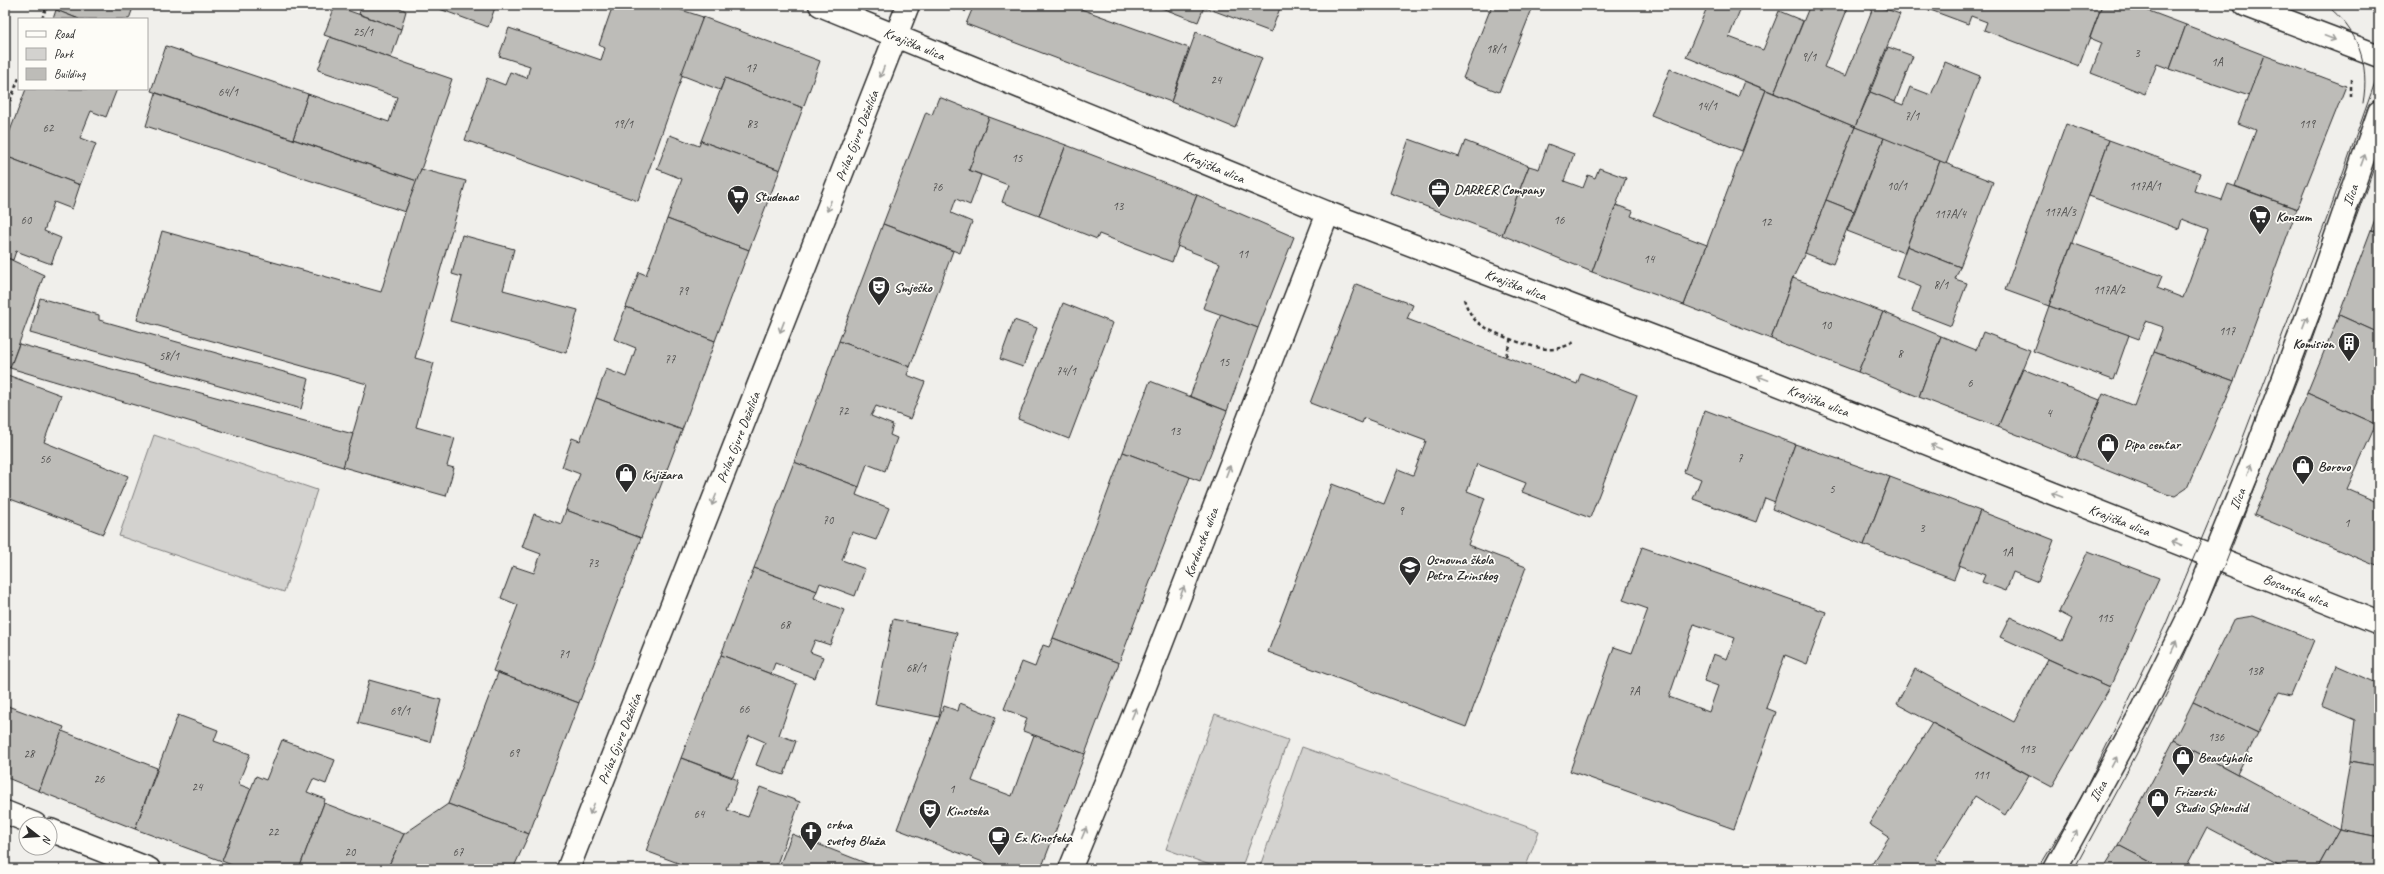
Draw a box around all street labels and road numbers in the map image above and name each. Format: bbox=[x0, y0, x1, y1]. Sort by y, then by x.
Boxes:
street label: Krajiška ulica bbox=[881, 24, 948, 64]
street label: Prilaz Gjure Deželića bbox=[831, 87, 882, 183]
street label: Krajiška ulica bbox=[1181, 146, 1248, 187]
street label: Ilica bbox=[2339, 181, 2362, 208]
street label: Krajiška ulica bbox=[1483, 265, 1550, 304]
street label: Krajiška ulica bbox=[1785, 381, 1852, 421]
street label: Prilaz Gjure Deželića bbox=[712, 389, 764, 485]
street label: Ilica bbox=[2225, 484, 2250, 512]
street label: Krajiška ulica bbox=[2086, 500, 2154, 540]
street label: Kordunska ulica bbox=[1180, 504, 1222, 579]
street label: Bosanska ulica bbox=[2261, 569, 2333, 611]
street label: Prilaz Gjure Deželića bbox=[594, 690, 645, 786]
street label: Ilica bbox=[2085, 776, 2111, 805]

